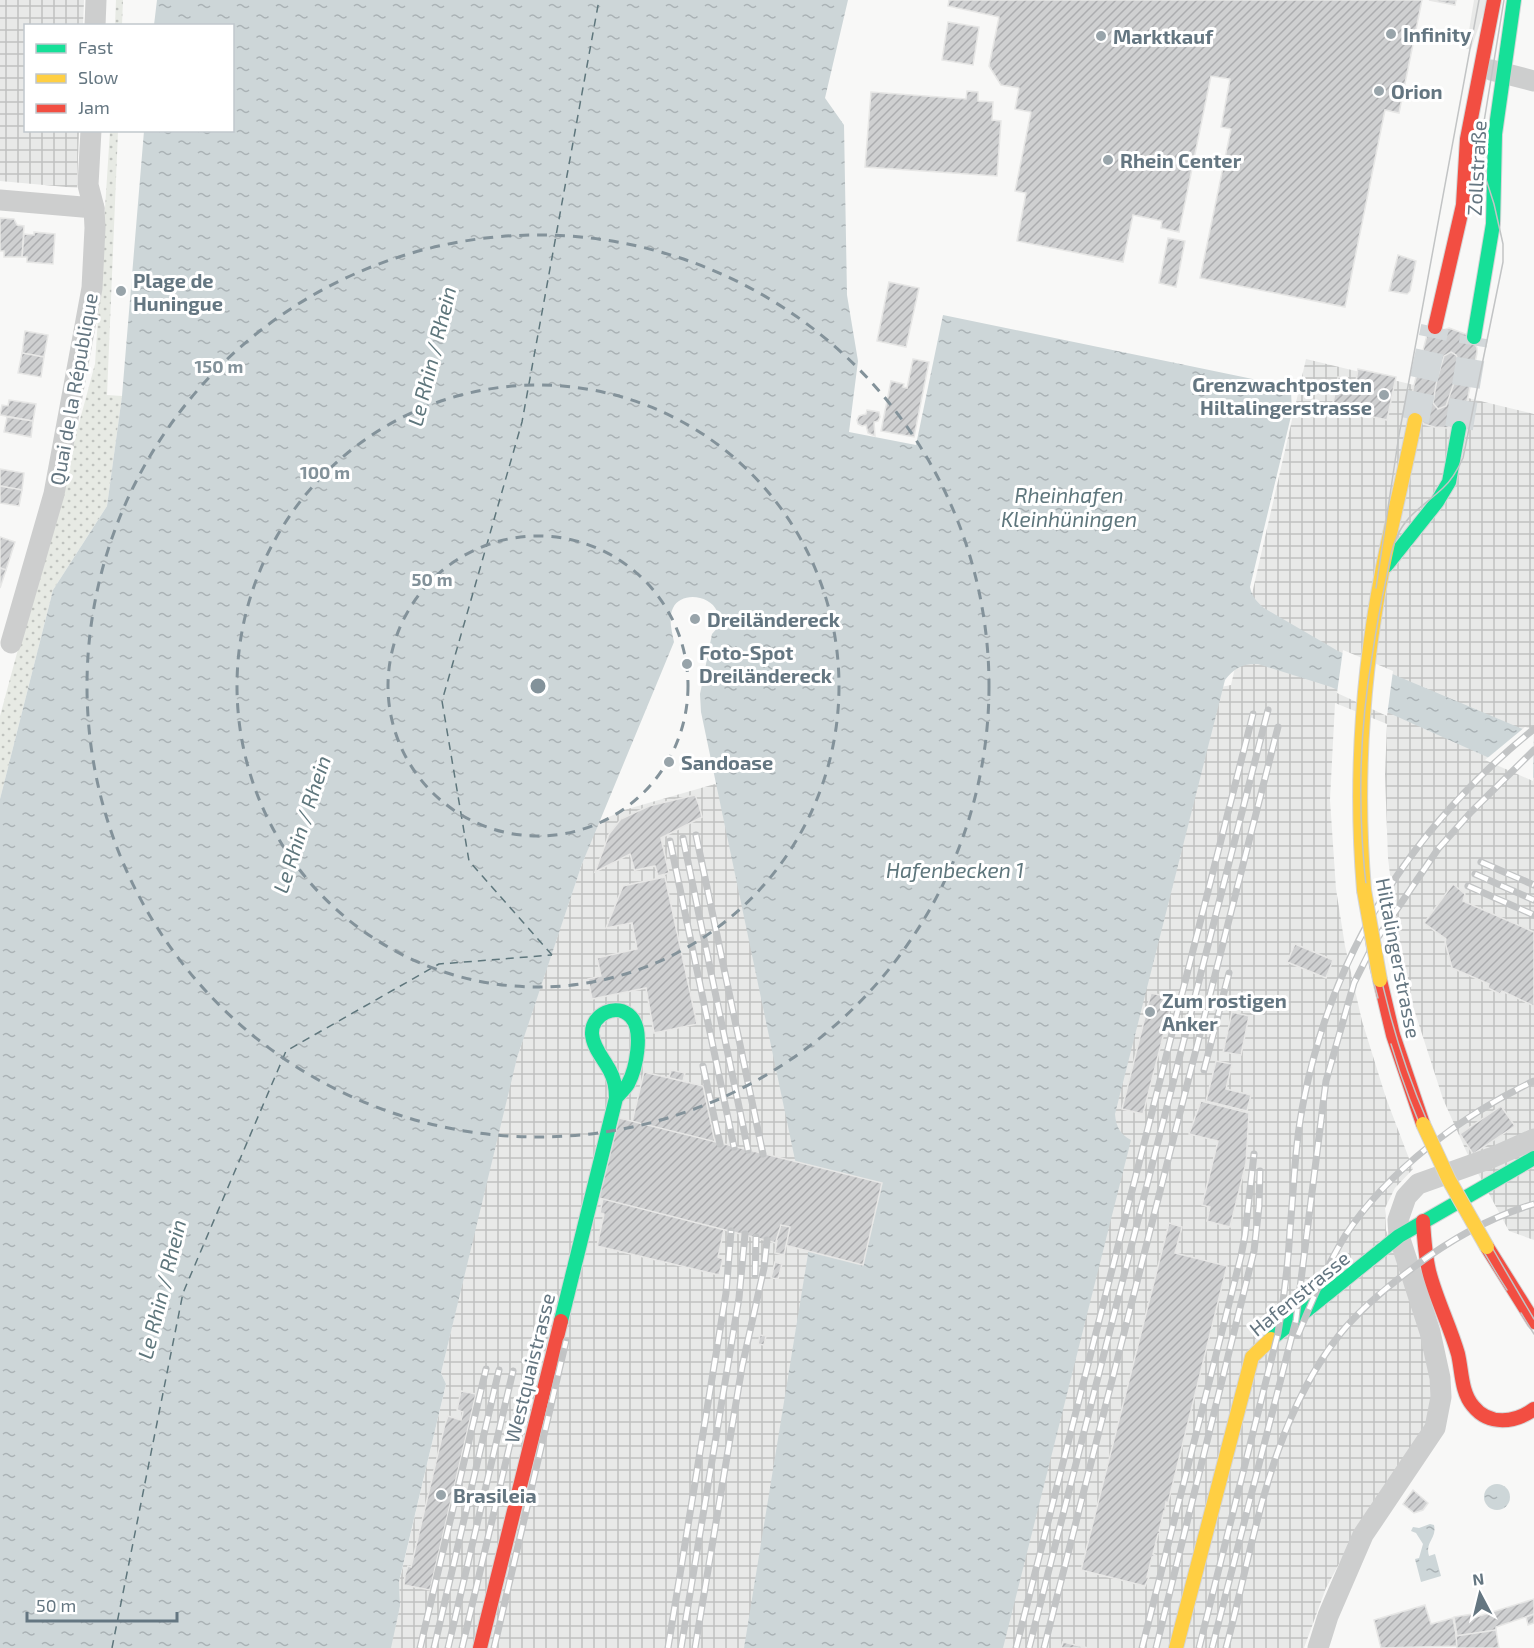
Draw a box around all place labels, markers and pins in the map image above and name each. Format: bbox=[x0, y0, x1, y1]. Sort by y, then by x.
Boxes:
place label: Infinity bbox=[1403, 22, 1472, 47]
place label: Marktkauf bbox=[1113, 24, 1214, 48]
marker: Infinity bbox=[1384, 27, 1398, 41]
marker: Marktkauf bbox=[1094, 29, 1108, 43]
place label: Orion bbox=[1391, 79, 1443, 103]
marker: Orion bbox=[1372, 84, 1386, 98]
place label: Rhein Center bbox=[1120, 148, 1242, 172]
marker: Rhein Center bbox=[1101, 153, 1115, 167]
place label: Plage de Huningue bbox=[133, 268, 223, 315]
marker: Plage de Huningue bbox=[114, 284, 128, 298]
place label: Grenzwachtposten Hiltalingerstrasse bbox=[1192, 372, 1372, 419]
marker: Grenzwachtposten Hiltalingerstrasse bbox=[1377, 388, 1391, 402]
place label: Dreiländereck bbox=[707, 607, 841, 631]
marker: Dreiländereck bbox=[688, 612, 702, 626]
place label: Foto-Spot Dreiländereck bbox=[699, 640, 833, 687]
marker: Foto-Spot Dreiländereck bbox=[680, 657, 694, 671]
centre of rings bbox=[528, 676, 548, 696]
place label: Sandoase bbox=[681, 750, 773, 774]
marker: Sandoase bbox=[662, 755, 676, 769]
place label: Zum rostigen Anker bbox=[1162, 988, 1287, 1035]
marker: Zum rostigen Anker bbox=[1143, 1005, 1157, 1019]
place label: Brasileia bbox=[453, 1483, 537, 1507]
marker: Brasileia bbox=[434, 1488, 448, 1502]

